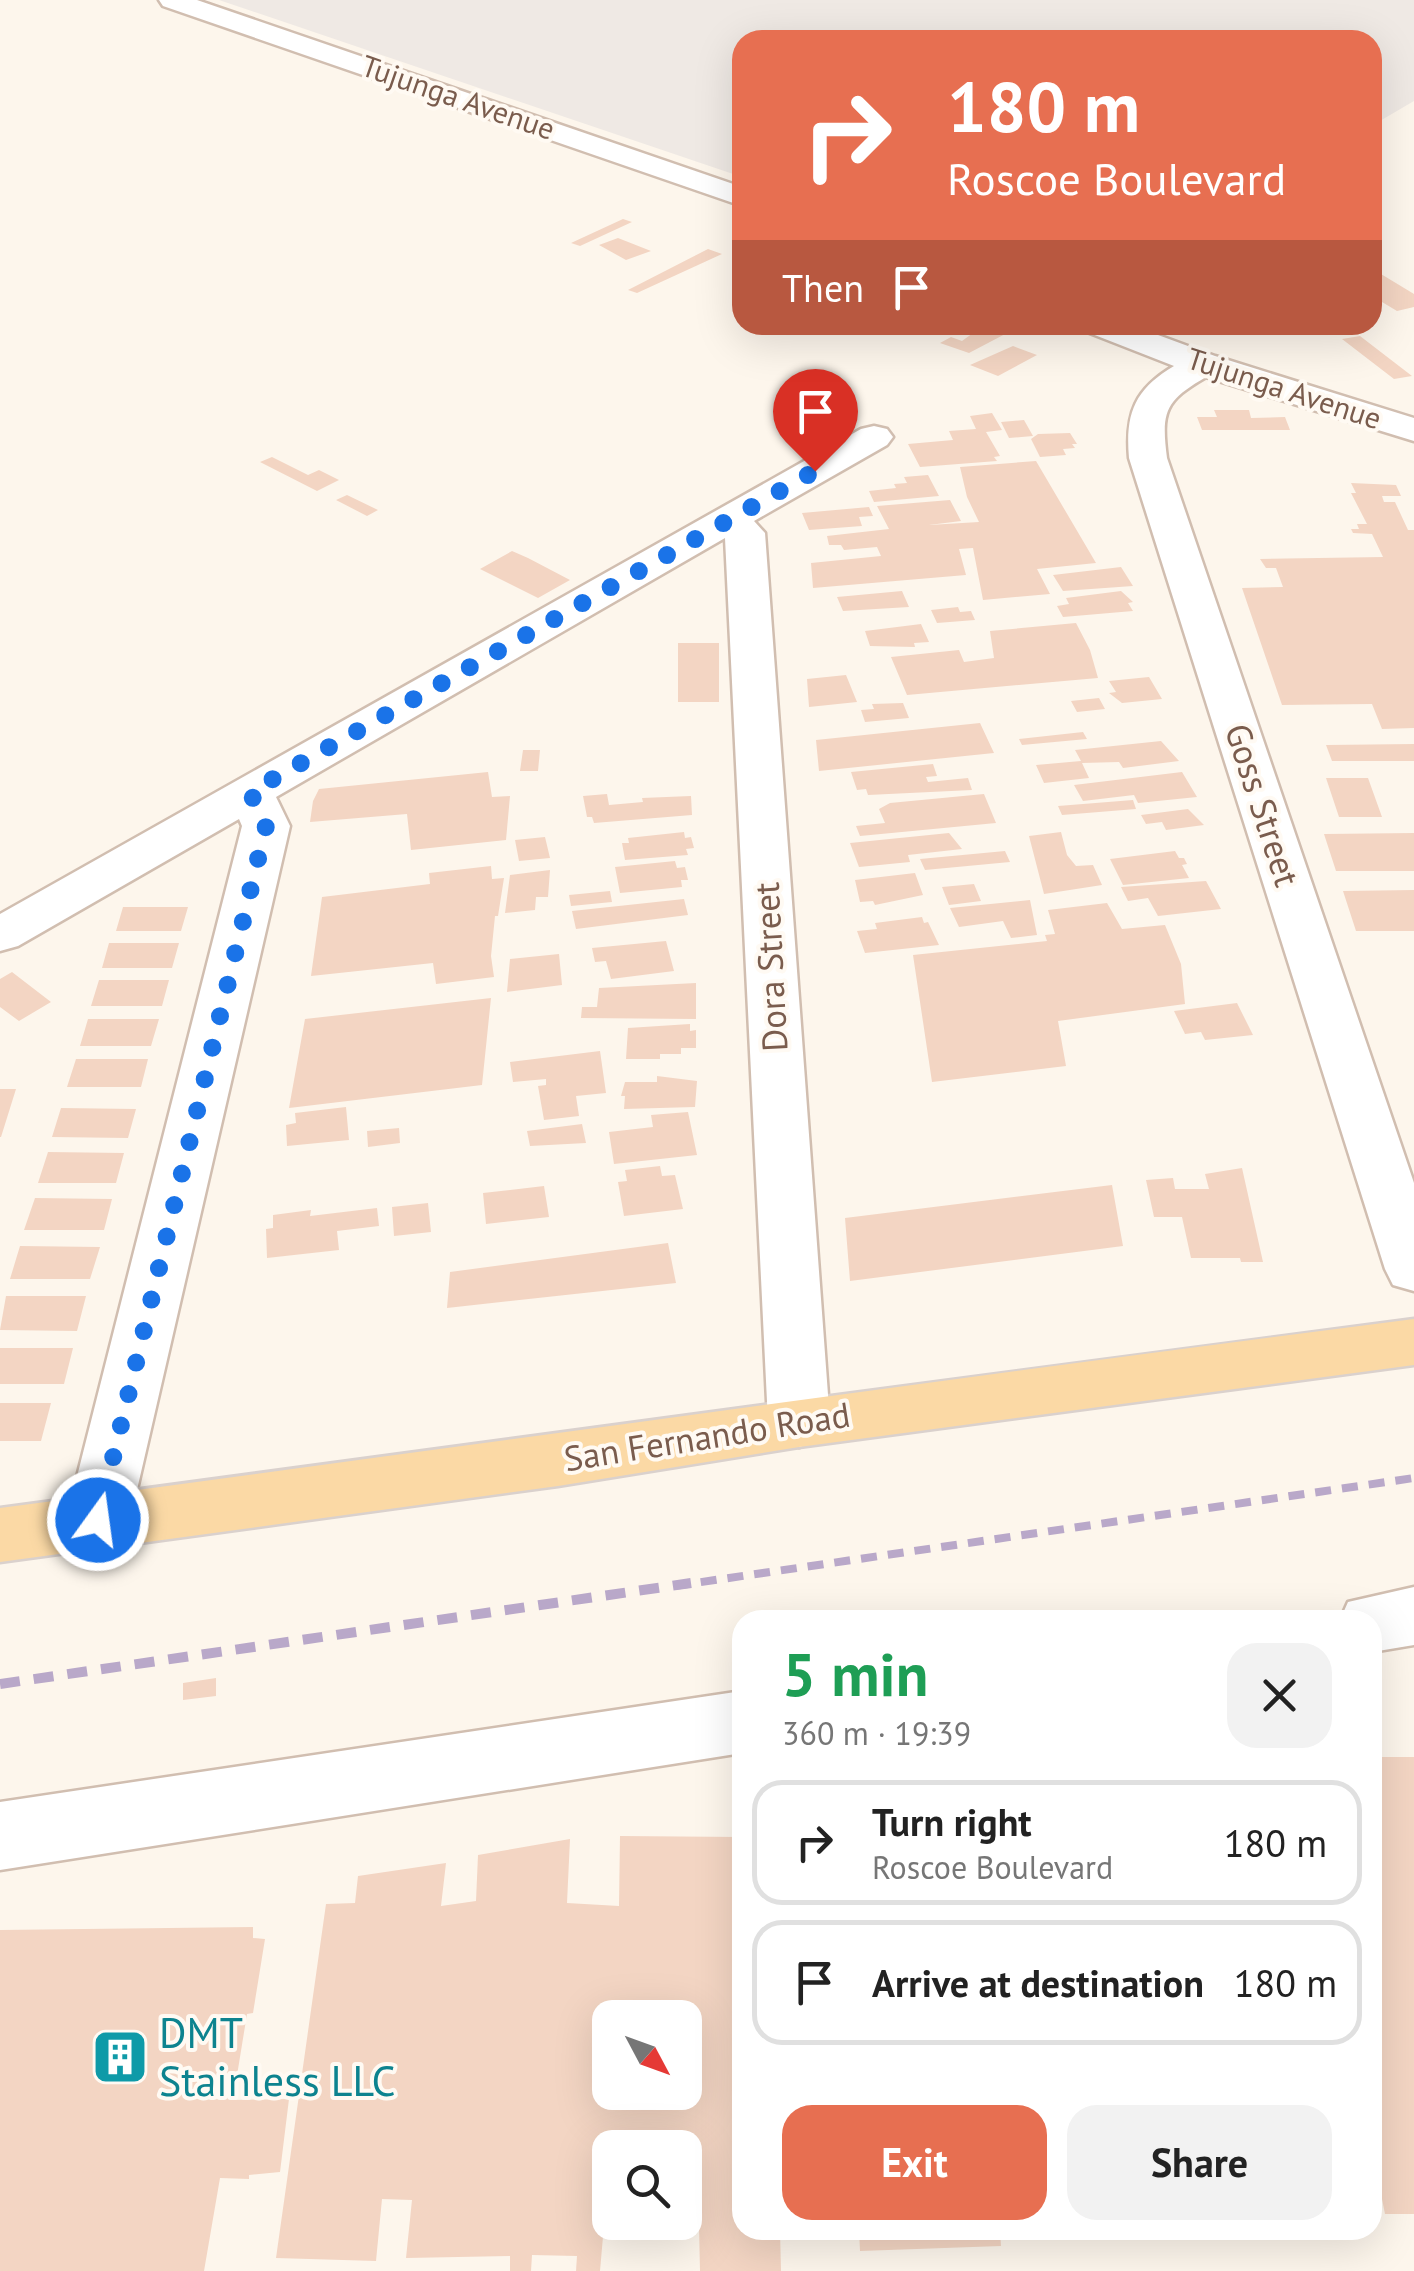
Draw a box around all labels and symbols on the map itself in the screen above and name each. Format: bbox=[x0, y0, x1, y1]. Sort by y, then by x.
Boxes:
street label: Tujunga Avenue bbox=[357, 45, 560, 148]
street label: Tujunga Avenue bbox=[1182, 338, 1387, 437]
pin bbox=[773, 369, 858, 472]
street label: Goss Street bbox=[1215, 718, 1311, 892]
street label: Dora Street bbox=[743, 881, 797, 1053]
street label: San Fernando Road bbox=[561, 1391, 853, 1481]
position arrow bbox=[46, 1468, 150, 1572]
north arrow bbox=[592, 2000, 702, 2110]
place label: DMT Stainless LLC bbox=[159, 2005, 395, 2108]
building icon: DMT Stainless LLC bbox=[90, 2027, 150, 2087]

